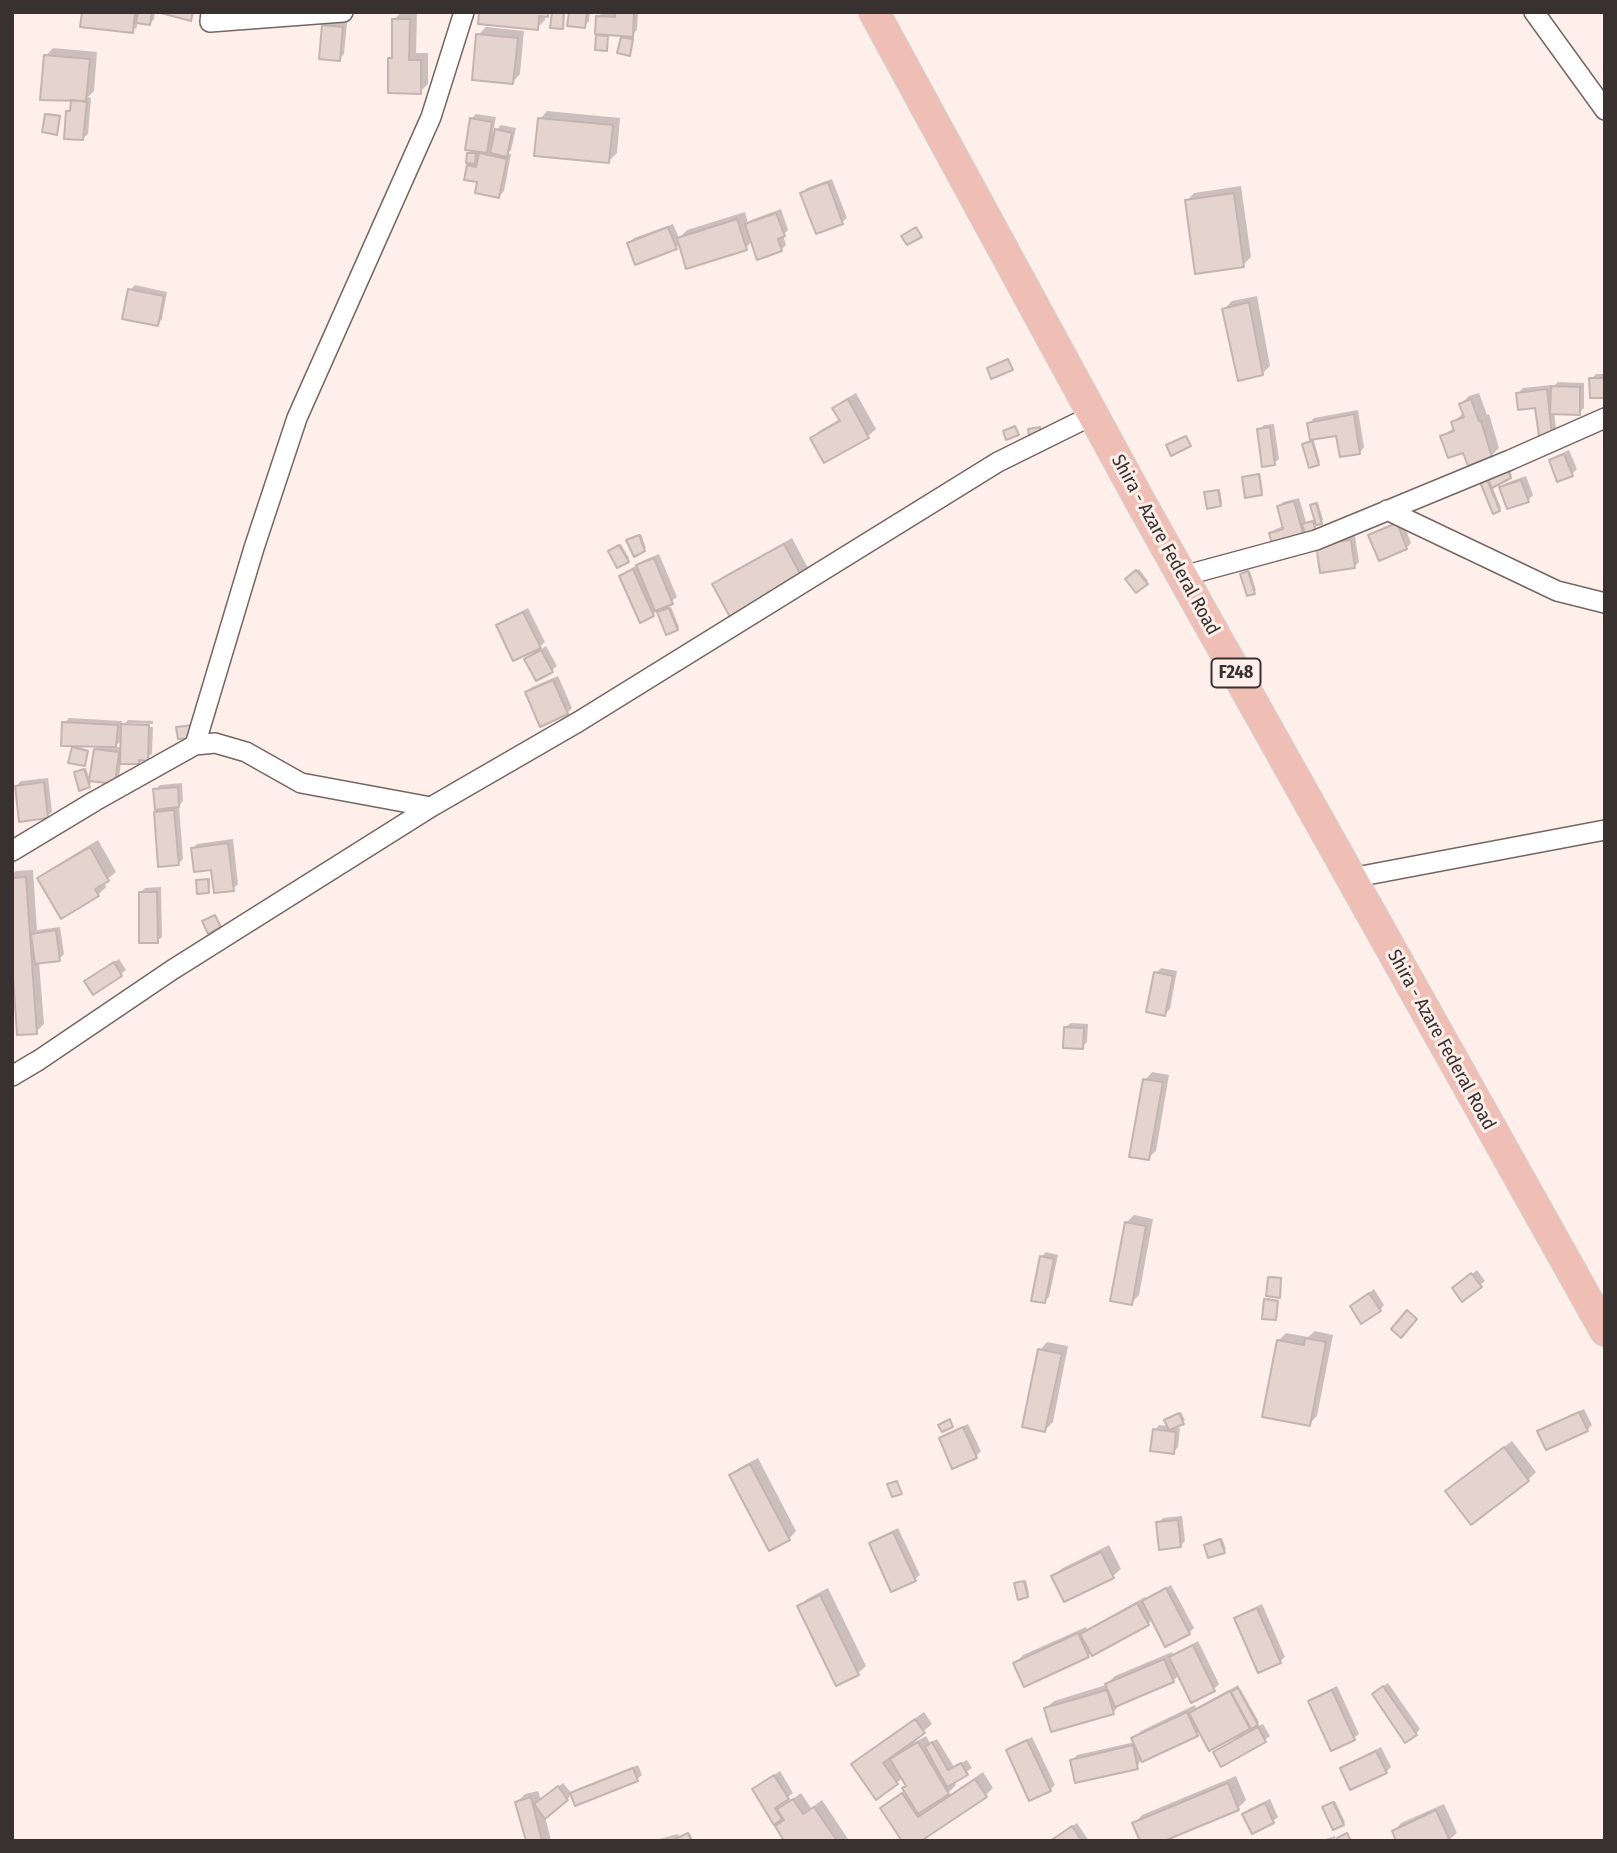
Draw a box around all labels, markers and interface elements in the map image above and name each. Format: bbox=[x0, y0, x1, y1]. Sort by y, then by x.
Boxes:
street label: Shira - Azare Federal Road bbox=[1106, 451, 1224, 639]
road number: F248 bbox=[1212, 658, 1260, 688]
street label: Shira - Azare Federal Road bbox=[1382, 946, 1500, 1134]

